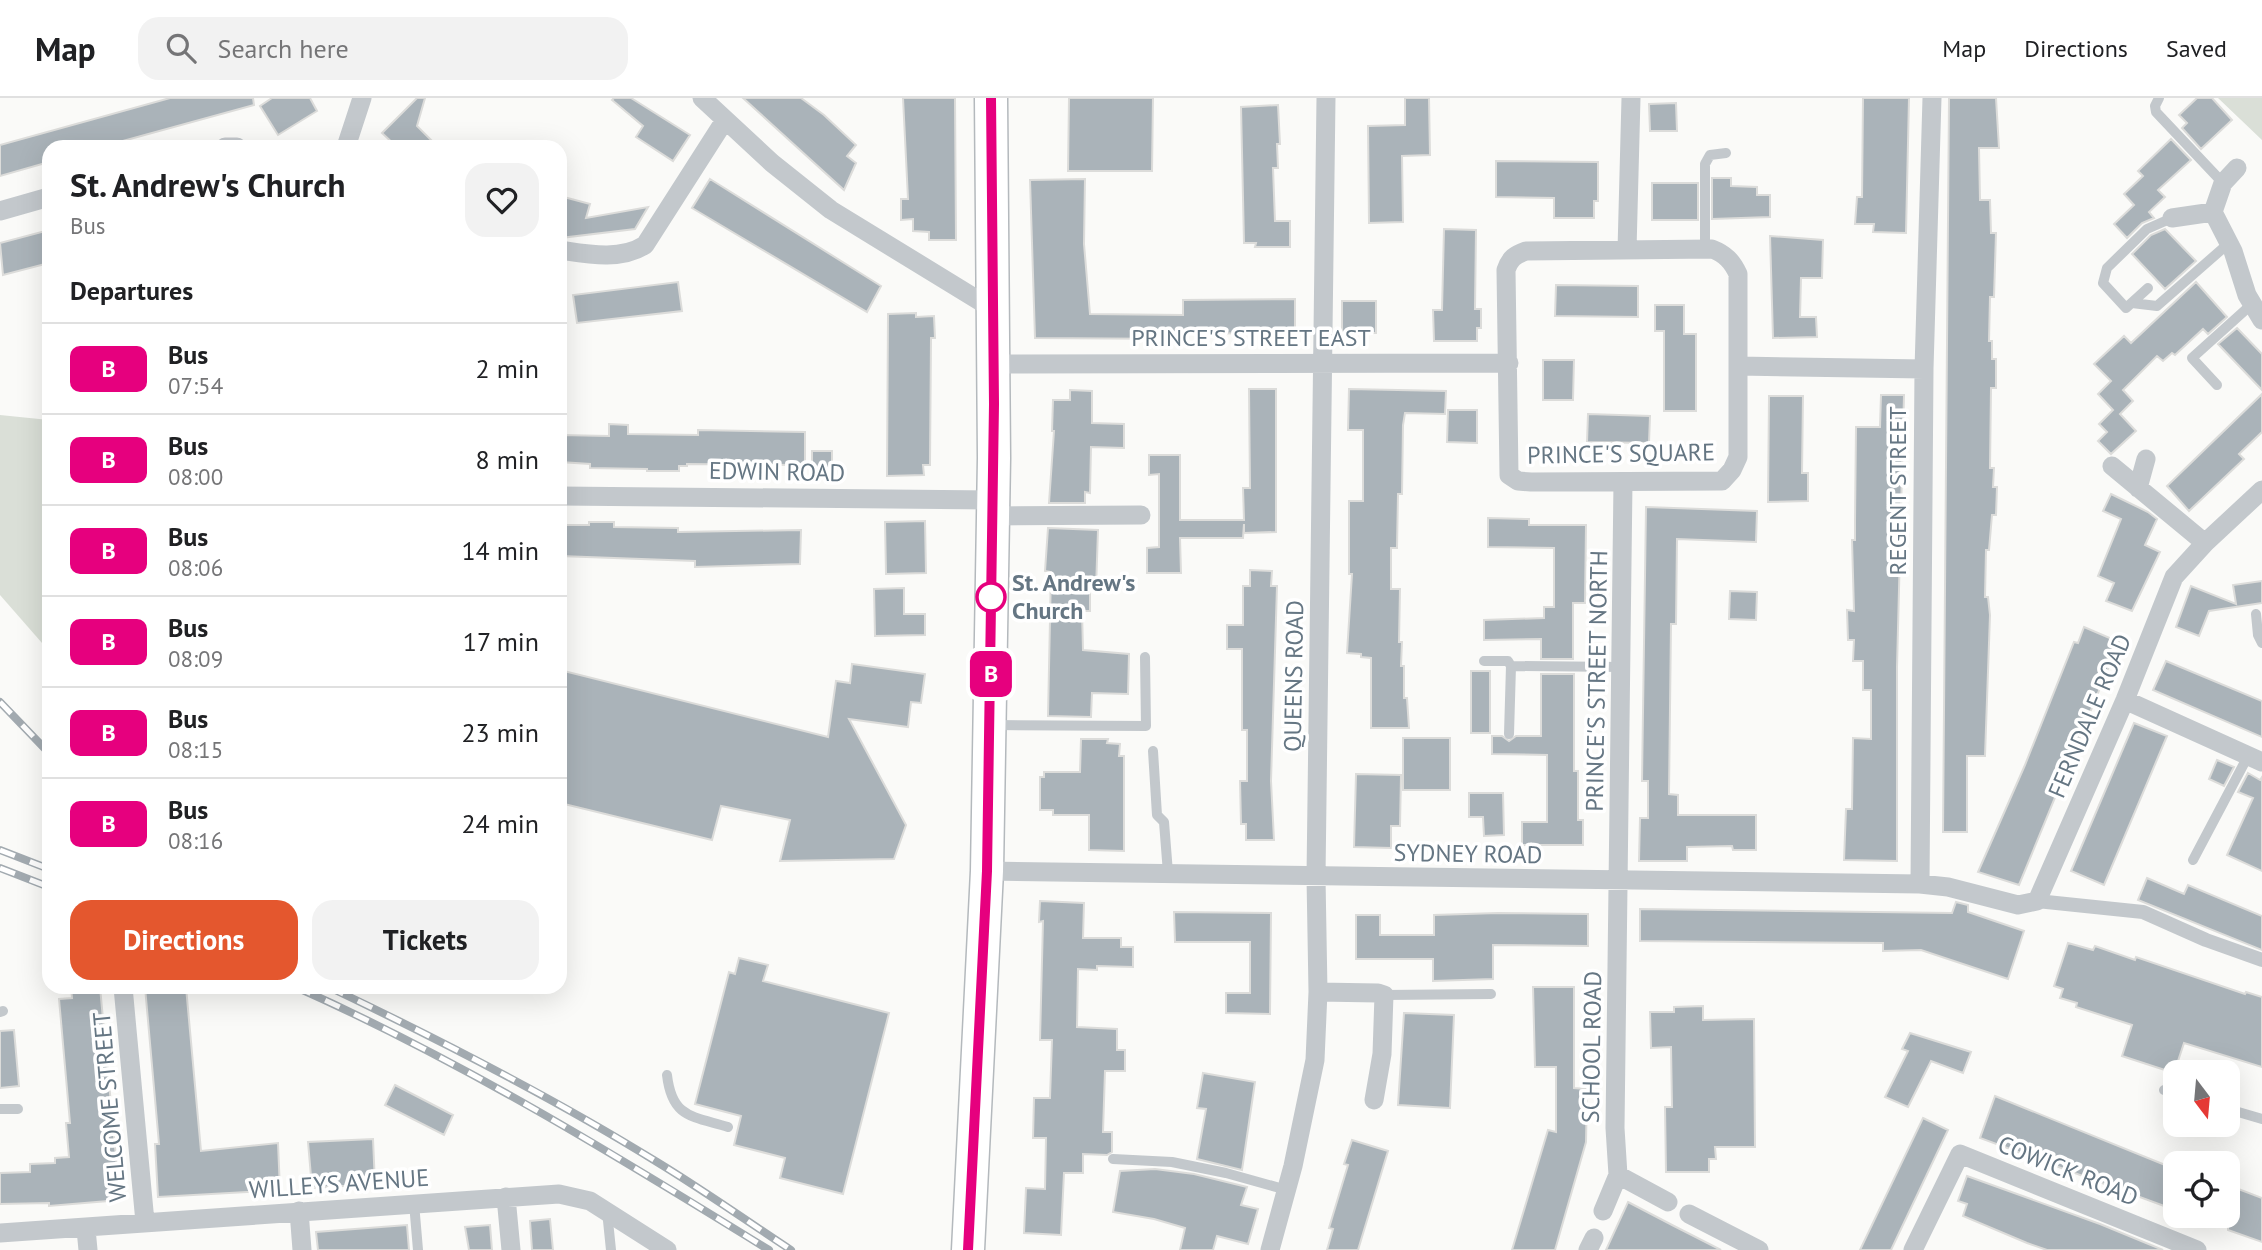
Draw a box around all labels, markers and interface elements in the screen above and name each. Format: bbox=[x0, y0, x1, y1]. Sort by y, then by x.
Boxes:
search box bbox=[138, 17, 628, 80]
text: Map bbox=[35, 27, 96, 70]
icon: search bbox=[162, 29, 200, 67]
text: Search here bbox=[218, 32, 349, 65]
text: Map bbox=[1942, 33, 1986, 64]
text: Directions bbox=[2024, 33, 2128, 64]
text: Saved bbox=[2166, 33, 2227, 64]
text: St. Andrew's Church bbox=[70, 163, 345, 206]
button: heart bbox=[465, 163, 539, 237]
text: Bus bbox=[70, 211, 106, 240]
text: Departures bbox=[70, 274, 193, 307]
street label: PRINCE'S STREET EAST bbox=[1131, 322, 1371, 353]
text: Bus bbox=[168, 338, 208, 371]
text: 2 min bbox=[476, 352, 539, 385]
text: B bbox=[101, 353, 116, 384]
text: 07:54 bbox=[168, 371, 223, 400]
street label: REGENT STREET bbox=[1882, 406, 1913, 576]
text: Bus bbox=[168, 429, 208, 462]
street label: PRINCE'S SQUARE bbox=[1527, 436, 1715, 471]
text: 8 min bbox=[476, 443, 539, 476]
text: B bbox=[101, 444, 116, 475]
street label: EDWIN ROAD bbox=[709, 455, 845, 488]
text: 08:00 bbox=[168, 462, 223, 491]
text: Bus bbox=[168, 520, 208, 553]
text: 14 min bbox=[461, 534, 539, 567]
text: B bbox=[101, 535, 116, 566]
street label: PRINCE'S STREET NORTH bbox=[1579, 550, 1614, 812]
text: 08:06 bbox=[168, 553, 223, 582]
place label: St. Andrew's Church bbox=[1012, 567, 1135, 626]
marker: St. Andrew's Church bbox=[976, 582, 1006, 612]
street label: QUEENS ROAD bbox=[1277, 600, 1310, 752]
text: Bus bbox=[168, 611, 208, 644]
text: 17 min bbox=[463, 625, 539, 658]
text: B bbox=[101, 626, 116, 657]
street label: FERNDALE ROAD bbox=[2041, 629, 2138, 803]
text: 08:09 bbox=[168, 644, 223, 673]
line badge: B bbox=[968, 651, 1014, 697]
text: B bbox=[984, 658, 998, 689]
text: Bus bbox=[168, 702, 208, 735]
text: 23 min bbox=[461, 716, 539, 749]
text: B bbox=[101, 717, 116, 748]
text: 08:15 bbox=[168, 735, 223, 764]
text: Bus bbox=[168, 793, 208, 826]
text: 24 min bbox=[461, 807, 539, 840]
text: B bbox=[101, 808, 116, 839]
text: 08:16 bbox=[168, 826, 223, 855]
street label: SYDNEY ROAD bbox=[1393, 837, 1543, 870]
button: Directions bbox=[70, 900, 298, 980]
button: Tickets bbox=[312, 900, 539, 980]
street label: SCHOOL ROAD bbox=[1575, 971, 1608, 1123]
street label: WELCOME STREET bbox=[86, 1011, 133, 1203]
north arrow bbox=[2163, 1060, 2240, 1138]
map controls bbox=[2163, 1060, 2240, 1228]
street label: COWICK ROAD bbox=[1993, 1128, 2143, 1213]
button: locate bbox=[2163, 1151, 2240, 1228]
street label: WILLEYS AVENUE bbox=[248, 1162, 430, 1205]

